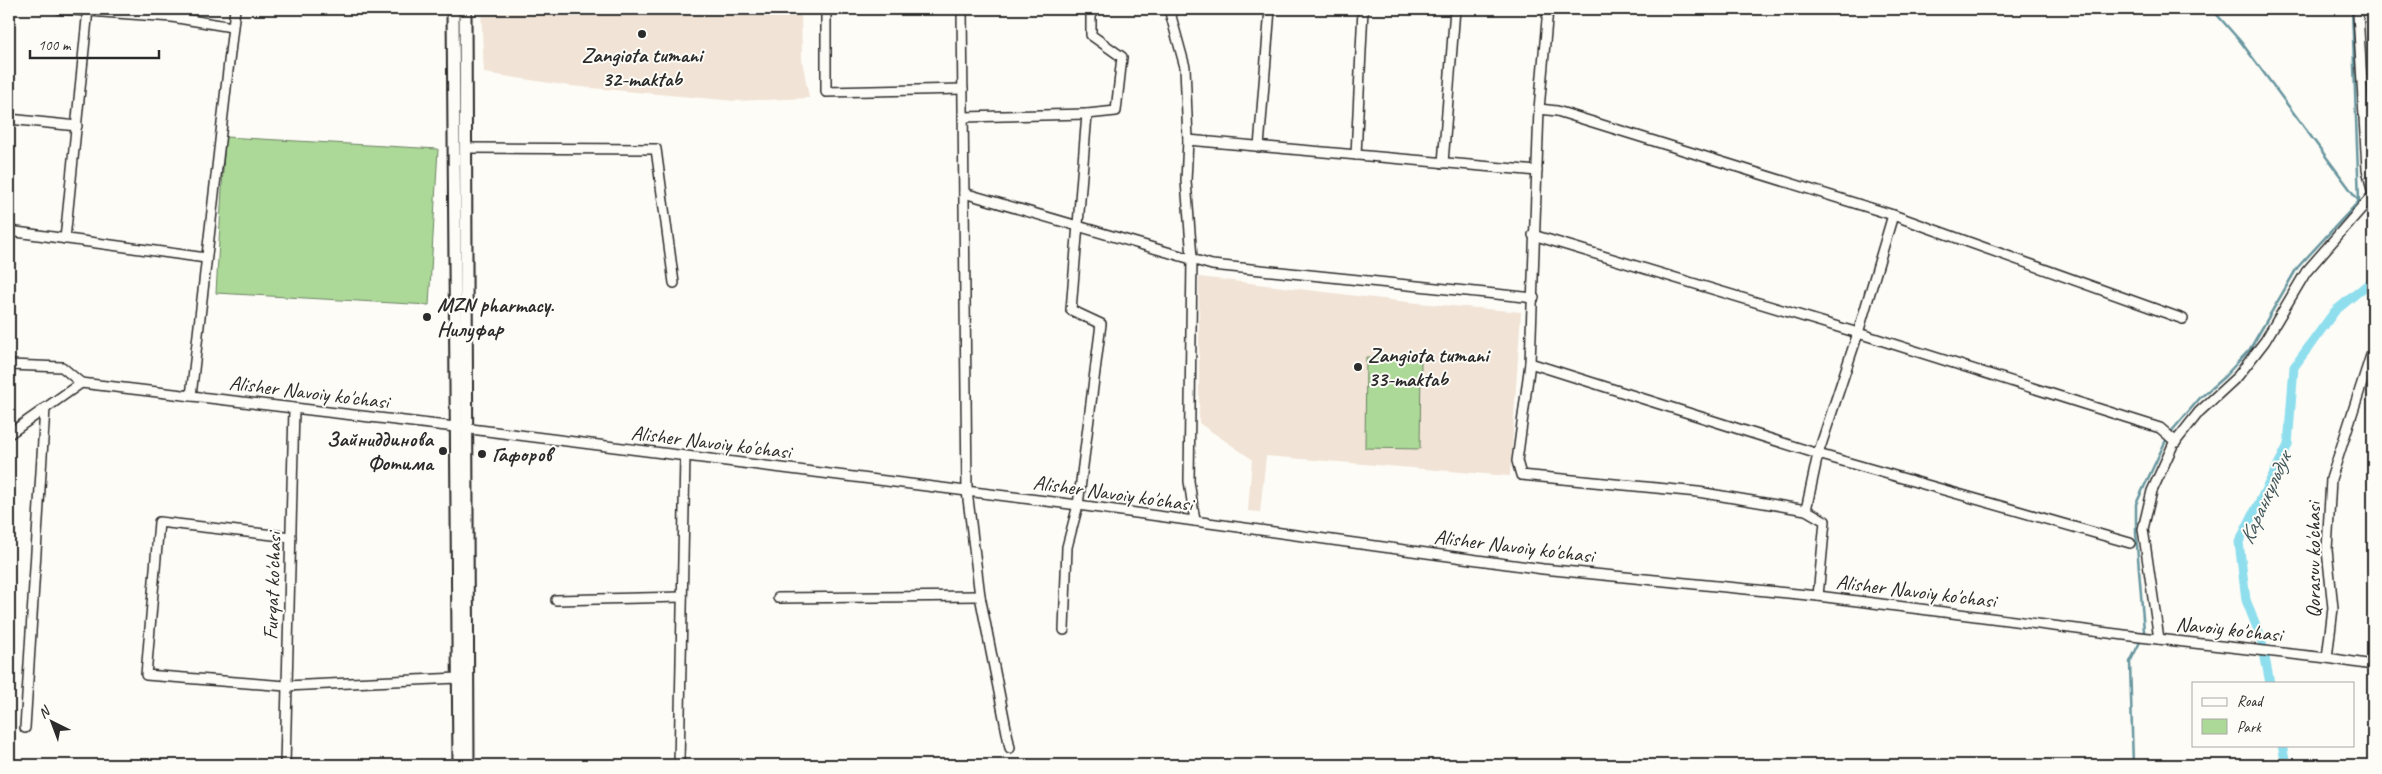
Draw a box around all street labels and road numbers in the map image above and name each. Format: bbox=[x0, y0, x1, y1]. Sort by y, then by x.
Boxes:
street label: Alisher Navoiy ko'chasi bbox=[228, 369, 393, 415]
street label: Alisher Navoiy ko'chasi bbox=[630, 419, 795, 465]
street label: Alisher Navoiy ko'chasi bbox=[1032, 469, 1197, 517]
street label: Qorasuv ko'chasi bbox=[2300, 499, 2326, 618]
street label: Alisher Navoiy ko'chasi bbox=[1433, 523, 1598, 569]
street label: Furqat ko'chasi bbox=[257, 529, 287, 640]
street label: Alisher Navoiy ko'chasi bbox=[1835, 568, 2000, 614]
street label: Navoiy ko'chasi bbox=[2175, 610, 2286, 648]

